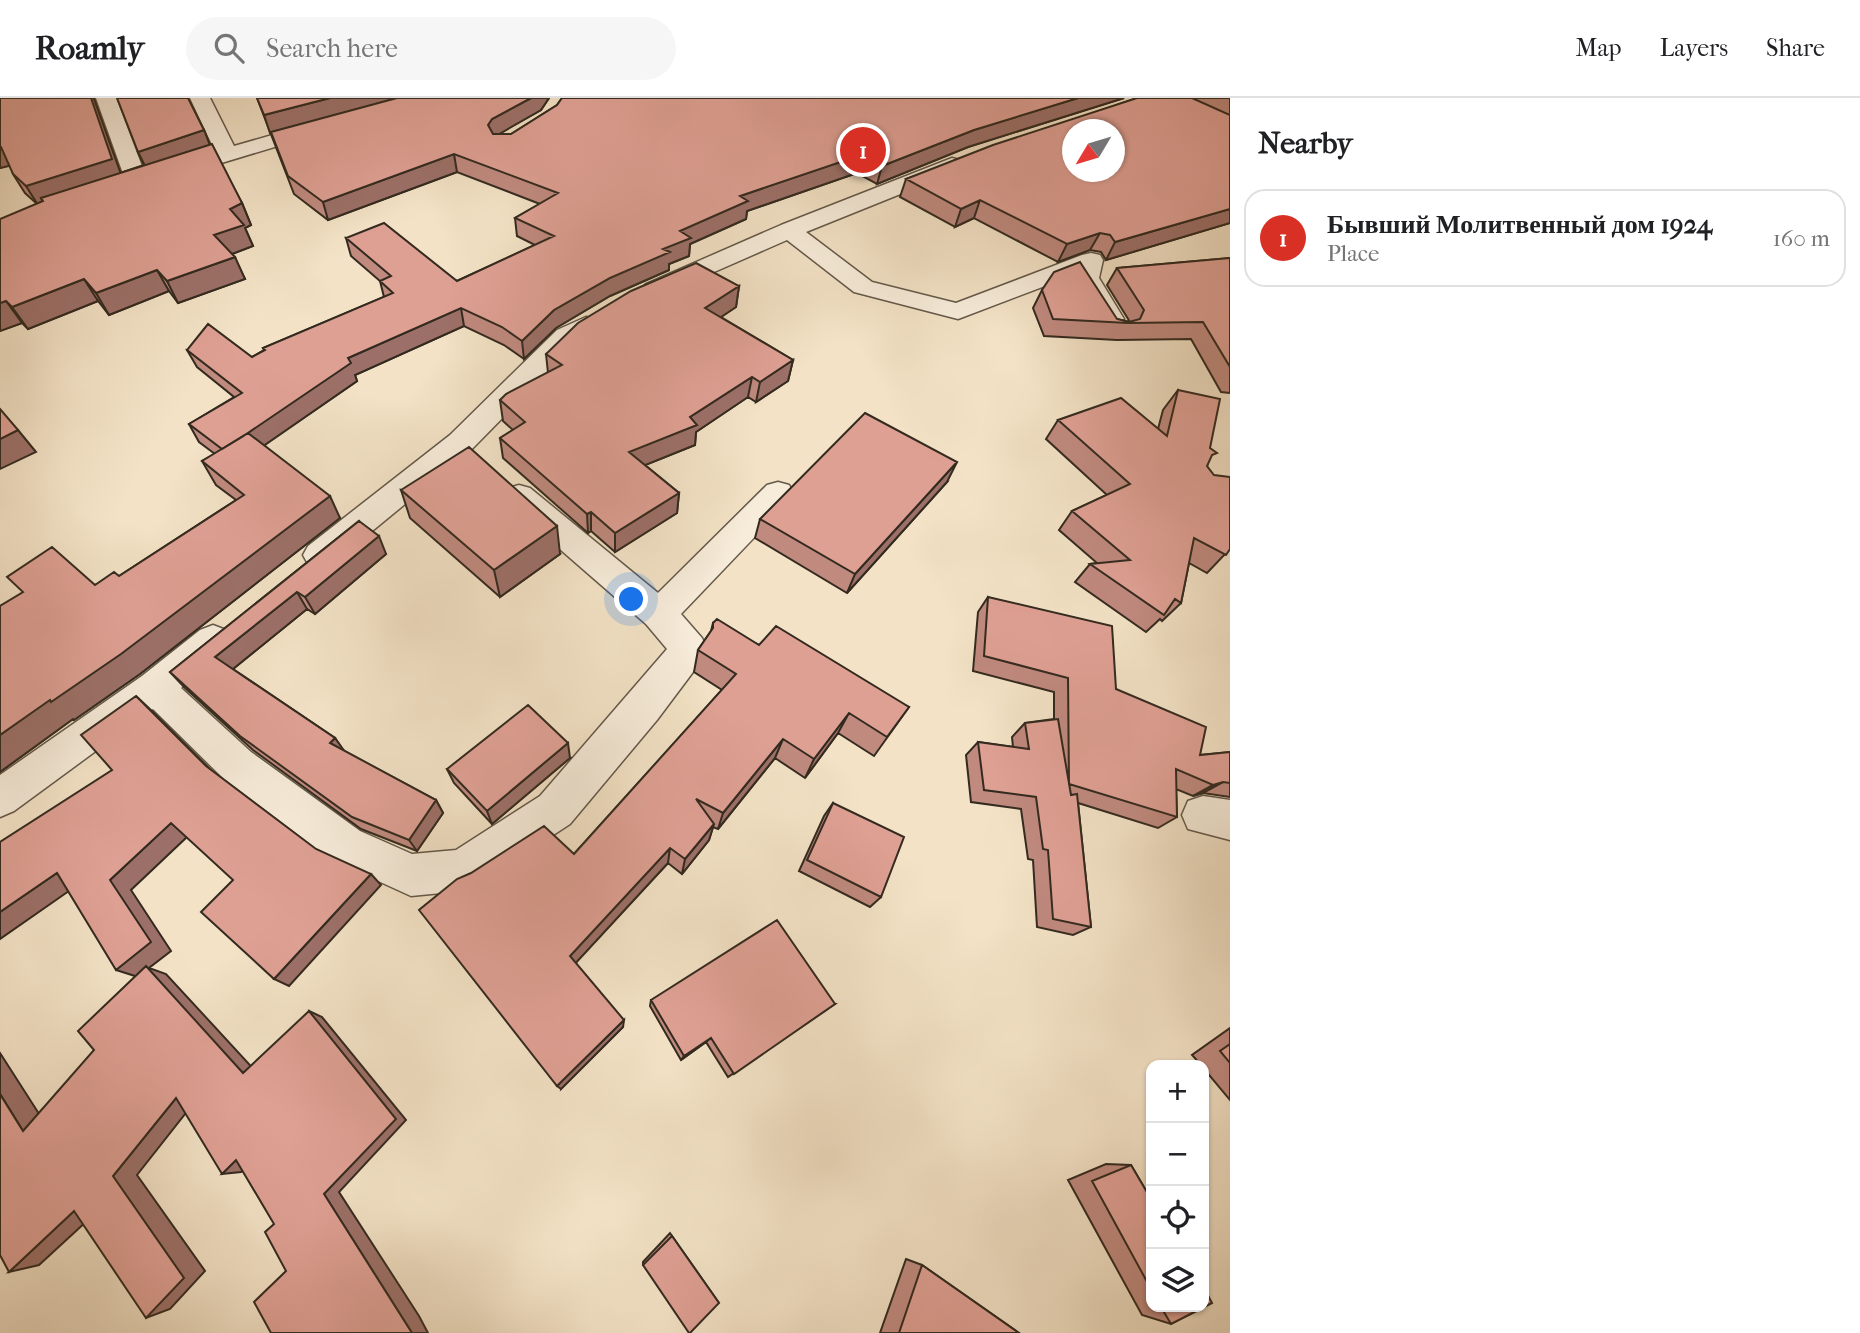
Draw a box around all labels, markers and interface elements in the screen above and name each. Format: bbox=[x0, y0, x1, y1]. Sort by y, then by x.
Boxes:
search box bbox=[186, 17, 676, 80]
text: Roamly bbox=[35, 29, 144, 68]
icon: search bbox=[210, 29, 248, 67]
text: Search here bbox=[266, 33, 398, 64]
text: Map bbox=[1576, 34, 1622, 62]
text: Layers bbox=[1660, 34, 1728, 62]
text: Share bbox=[1766, 34, 1825, 62]
north arrow bbox=[1062, 119, 1125, 182]
pin: 1 bbox=[840, 124, 886, 176]
text: Nearby bbox=[1258, 126, 1353, 161]
text: Бывший Молитвенный дом 1924 bbox=[1327, 209, 1712, 240]
text: 1 bbox=[1279, 225, 1287, 252]
text: 160 m bbox=[1773, 225, 1830, 252]
text: Place bbox=[1327, 240, 1379, 267]
your location bbox=[614, 582, 648, 616]
map controls bbox=[1146, 1060, 1209, 1312]
button: + bbox=[1146, 1060, 1209, 1123]
button: − bbox=[1146, 1123, 1209, 1186]
button: locate bbox=[1146, 1186, 1209, 1249]
button: layers bbox=[1146, 1249, 1209, 1312]

